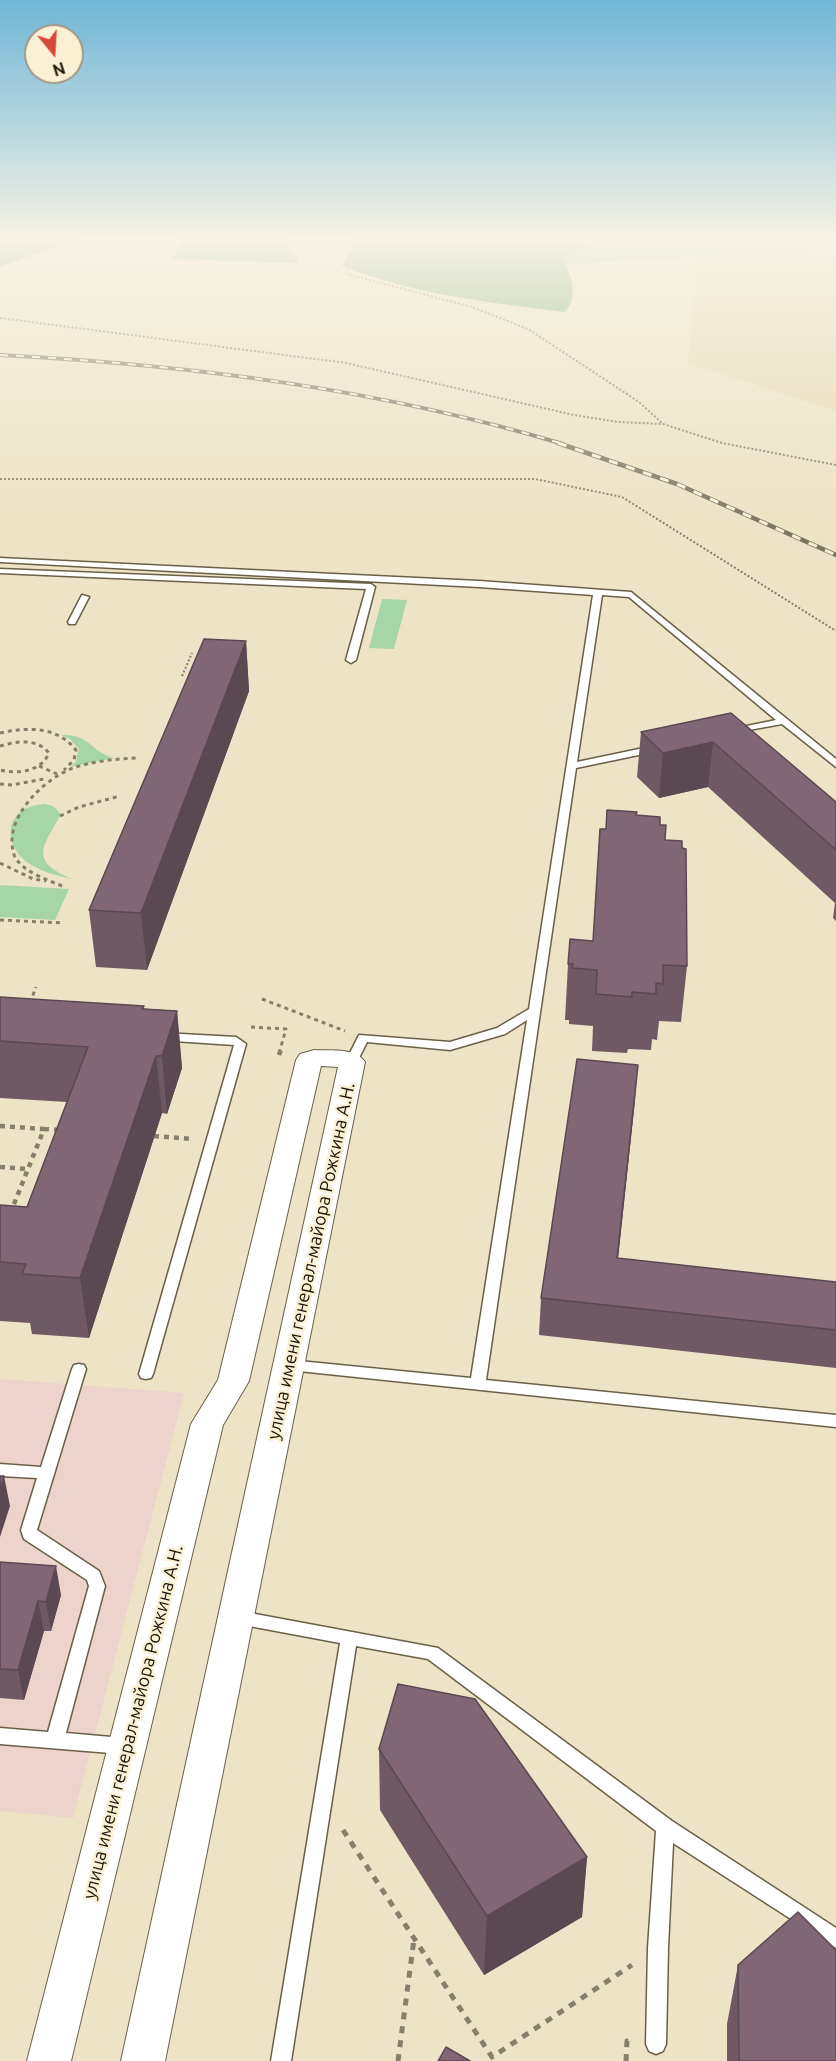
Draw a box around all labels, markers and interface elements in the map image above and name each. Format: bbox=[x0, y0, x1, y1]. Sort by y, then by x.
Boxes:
north arrow bbox=[24, 24, 84, 84]
text: N bbox=[50, 59, 67, 80]
street label: улица имени генерал-майора Рожкина А.Н. bbox=[263, 1080, 359, 1442]
street label: улица имени генерал-майора Рожкина А.Н. bbox=[78, 1543, 188, 1901]

